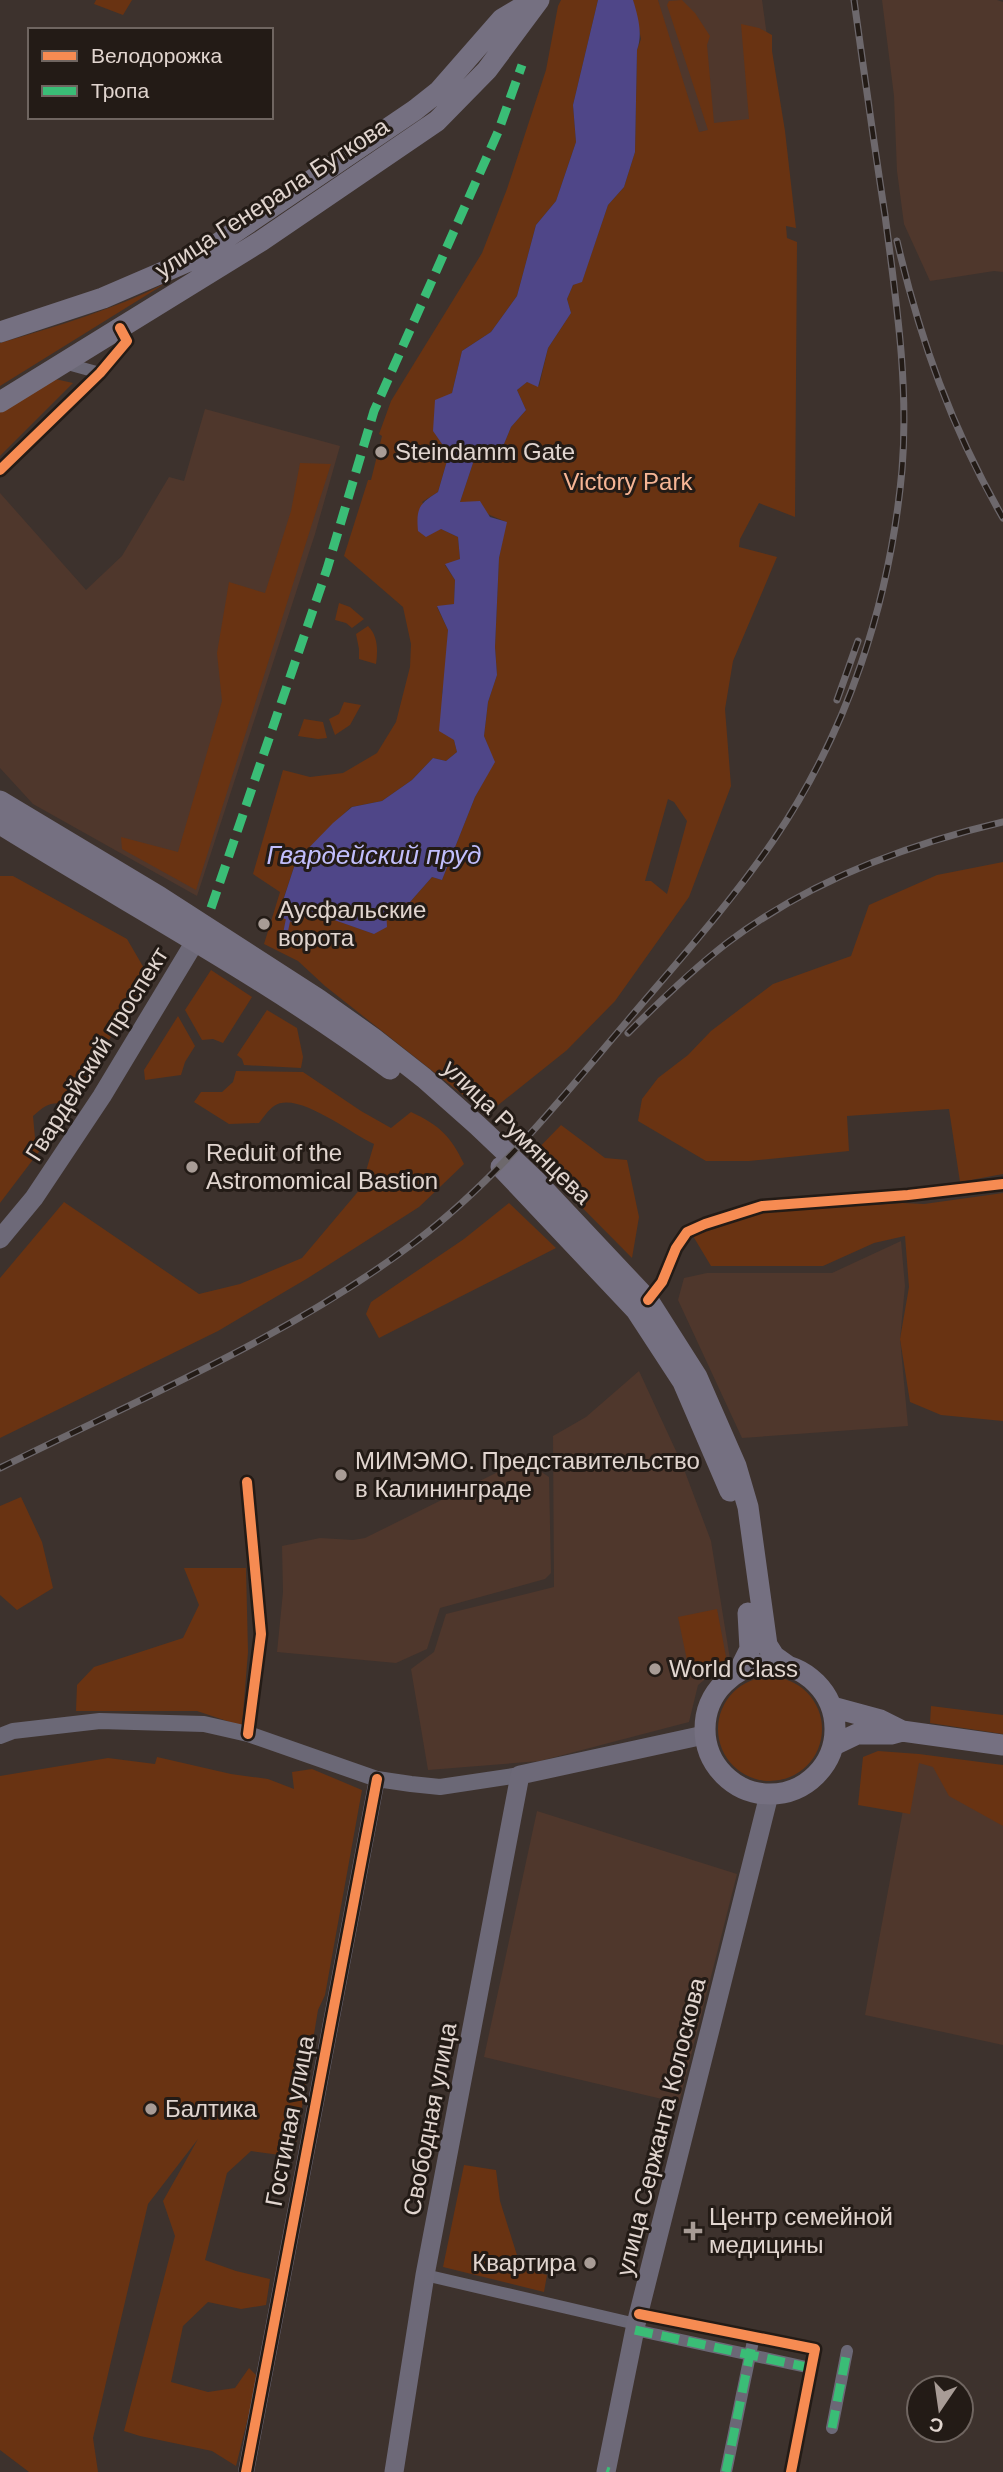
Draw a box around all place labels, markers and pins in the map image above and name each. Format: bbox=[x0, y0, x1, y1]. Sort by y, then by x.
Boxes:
place label: Steindamm Gate bbox=[395, 438, 575, 465]
marker: Steindamm Gate bbox=[373, 444, 389, 460]
place label: Аусфальские ворота bbox=[278, 896, 426, 951]
marker: Аусфальские ворота bbox=[256, 916, 272, 932]
place label: Reduit of the Astromomical Bastion bbox=[206, 1139, 438, 1194]
marker: Reduit of the Astromomical Bastion bbox=[184, 1159, 200, 1175]
place label: МИМЭМО. Представительство в Калининграде bbox=[355, 1447, 700, 1502]
marker: МИМЭМО. Представительство в Калининграде bbox=[333, 1467, 349, 1483]
place label: World Class bbox=[669, 1655, 798, 1682]
marker: World Class bbox=[647, 1661, 663, 1677]
place label: Балтика bbox=[165, 2095, 258, 2122]
marker: Балтика bbox=[143, 2101, 159, 2117]
place label: Центр семейной медицины bbox=[709, 2203, 893, 2258]
marker: Центр семейной медицины bbox=[683, 2221, 703, 2241]
place label: Квартира bbox=[472, 2249, 577, 2276]
marker: Квартира bbox=[582, 2255, 598, 2271]

